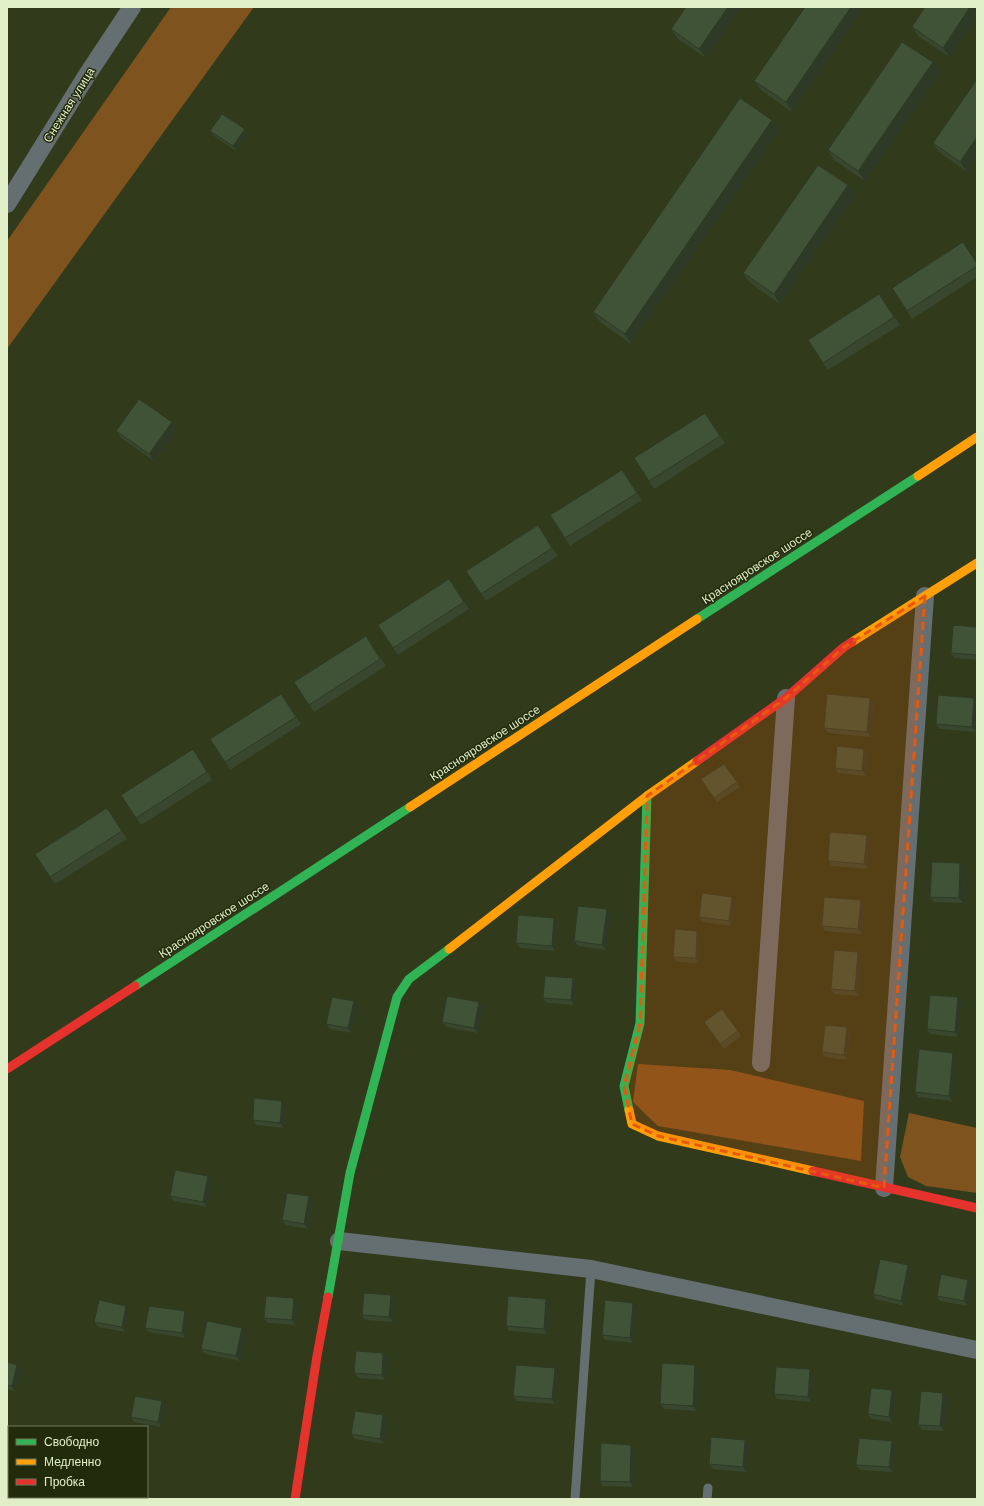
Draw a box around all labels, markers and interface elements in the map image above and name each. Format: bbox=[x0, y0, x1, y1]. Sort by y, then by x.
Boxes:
street label: Снежная улица bbox=[39, 64, 99, 146]
street label: Краснояровское шоссе bbox=[699, 524, 816, 608]
street label: Краснояровское шоссе bbox=[427, 701, 544, 785]
street label: Краснояровское шоссе bbox=[156, 878, 273, 962]
legend bbox=[8, 1426, 148, 1498]
text: Свободно bbox=[44, 1434, 99, 1450]
text: Медленно bbox=[44, 1454, 101, 1470]
text: Пробка bbox=[44, 1474, 85, 1490]

